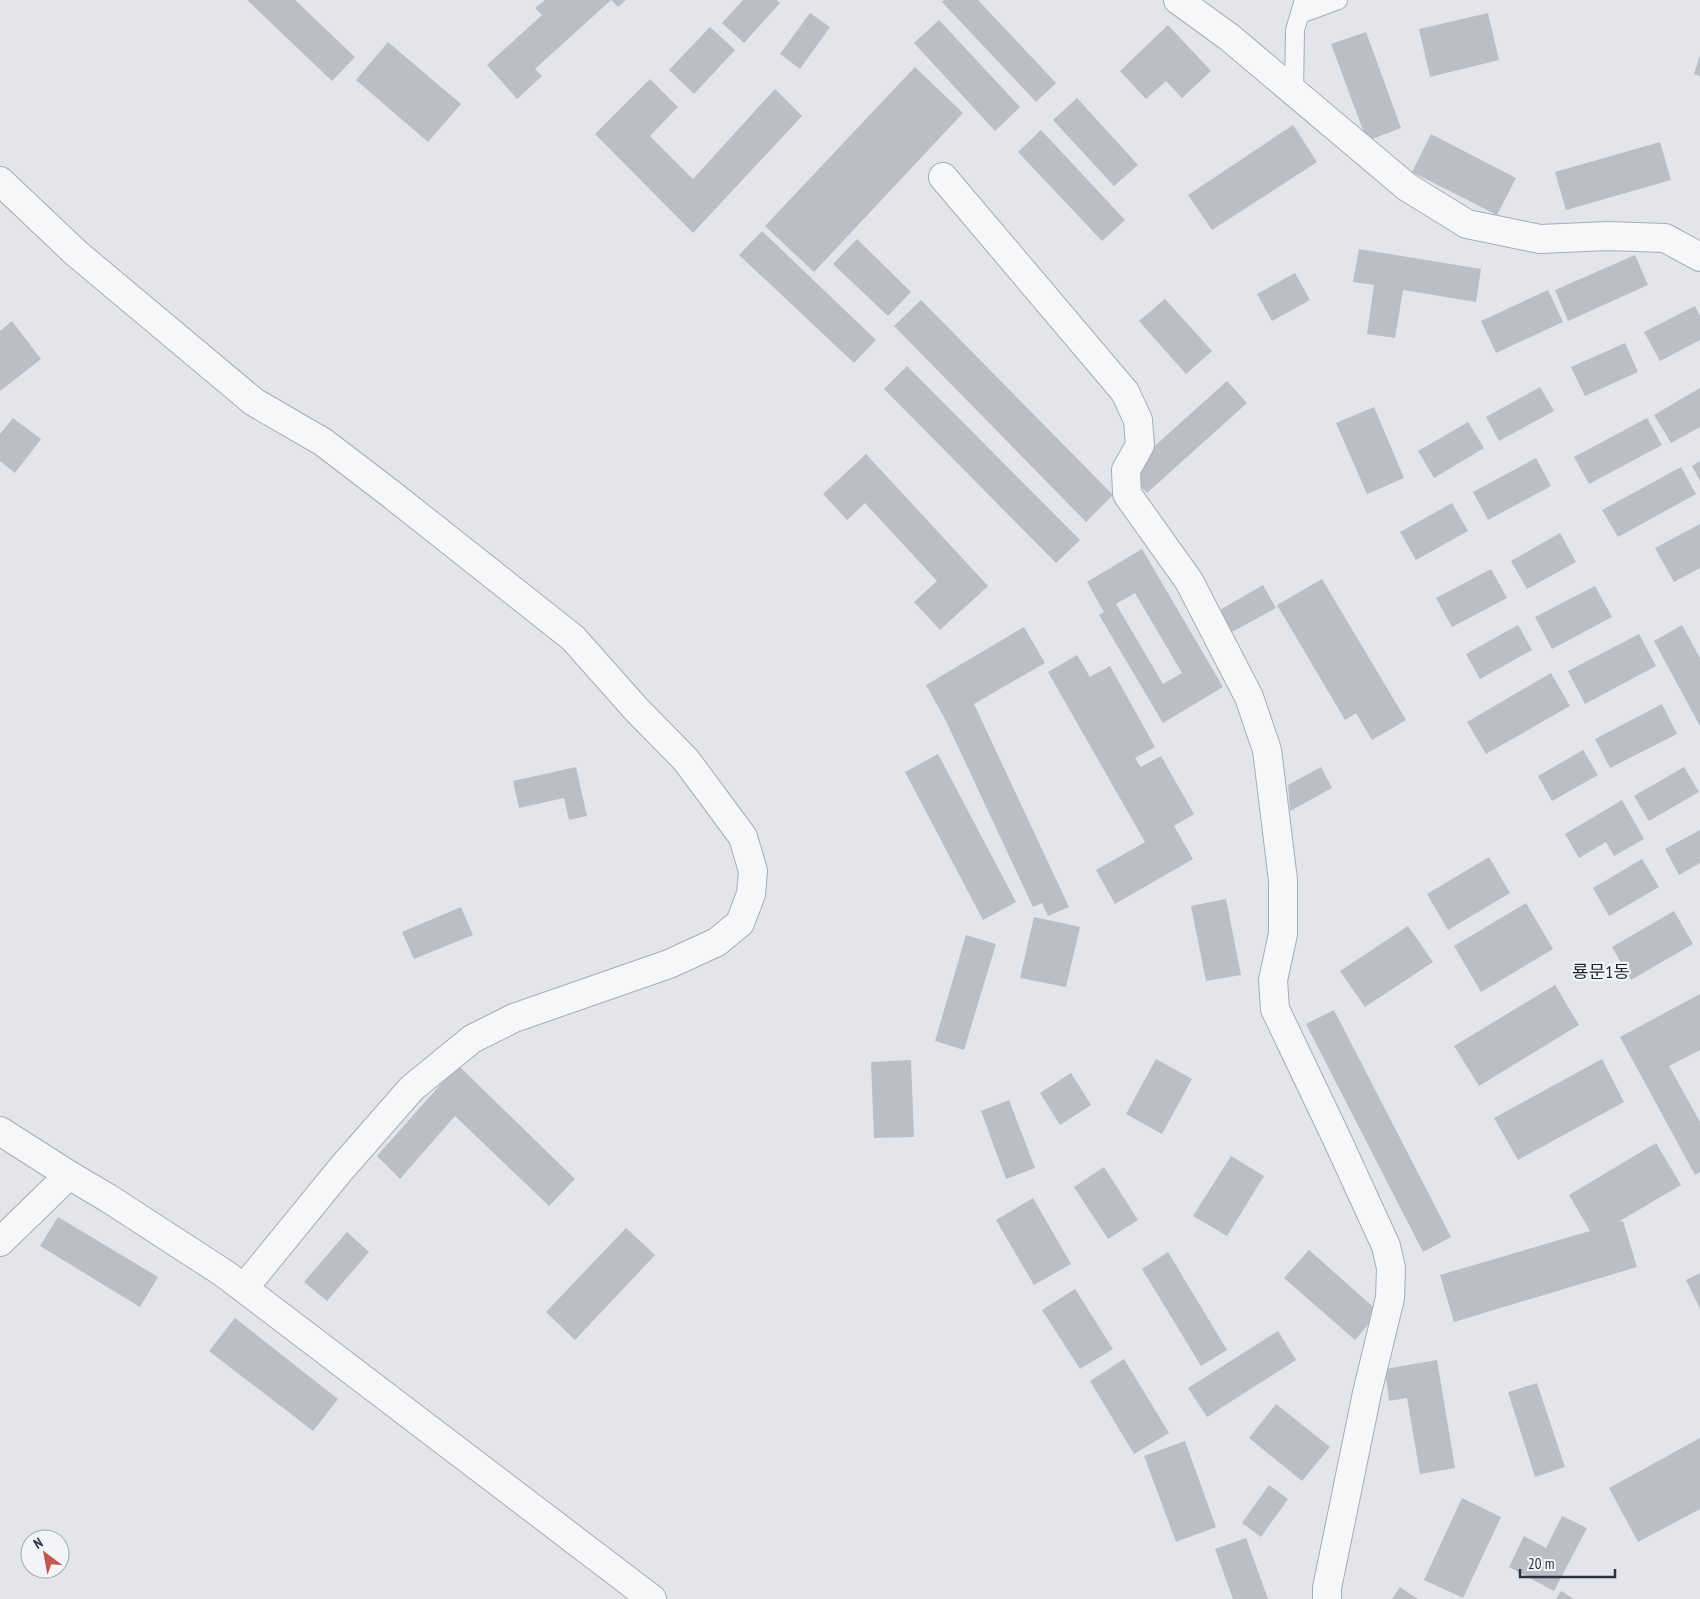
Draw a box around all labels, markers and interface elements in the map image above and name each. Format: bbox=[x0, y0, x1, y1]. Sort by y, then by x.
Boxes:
district label: 룡문1동 bbox=[1572, 960, 1630, 983]
north arrow bbox=[20, 1529, 70, 1579]
text: N bbox=[30, 1533, 46, 1553]
scale bar bbox=[1520, 1546, 1615, 1578]
text: 20 m bbox=[1528, 1554, 1554, 1573]

